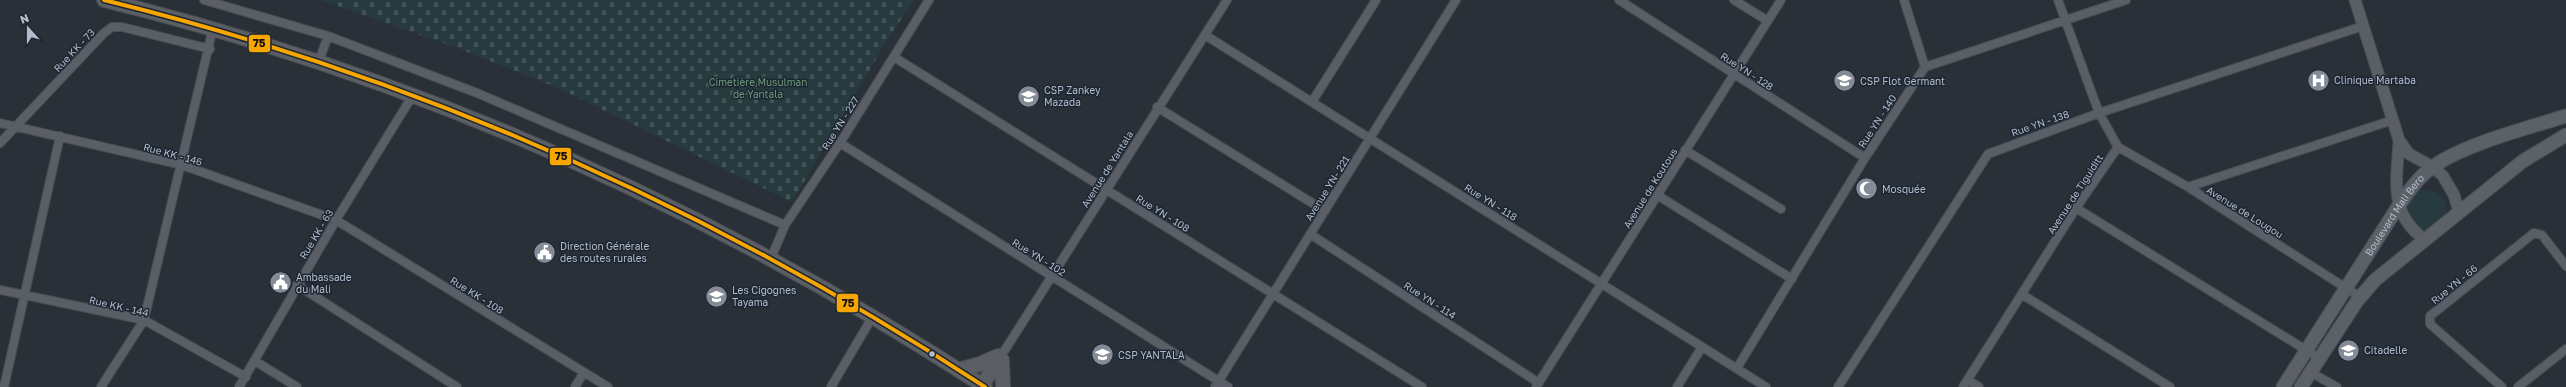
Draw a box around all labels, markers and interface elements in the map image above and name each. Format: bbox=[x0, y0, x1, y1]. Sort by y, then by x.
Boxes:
north arrow bbox=[8, 8, 48, 48]
text: N bbox=[18, 11, 30, 26]
street label: Rue KK - 73 bbox=[51, 26, 97, 74]
line badge: 75 bbox=[248, 34, 271, 53]
text: 75 bbox=[253, 36, 266, 49]
street label: Rue YN - 128 bbox=[1718, 49, 1776, 93]
hospital icon: Clinique Martaba bbox=[2306, 67, 2332, 93]
school or university icon: CSP Flot Germant bbox=[1832, 68, 1858, 94]
place label: Clinique Martaba bbox=[2334, 74, 2416, 86]
place label: CSP Flot Germant bbox=[1860, 75, 1945, 87]
park label: Cimetière Musulman de Yantala bbox=[709, 76, 807, 100]
school or university icon: CSP Zankey Mazada bbox=[1015, 83, 1041, 109]
place label: CSP Zankey Mazada bbox=[1044, 84, 1101, 108]
street label: Rue YN - 140 bbox=[1855, 92, 1899, 150]
street label: Rue YN - 227 bbox=[819, 94, 861, 152]
street label: Rue YN - 138 bbox=[2009, 107, 2071, 139]
street label: Avenue de Yantala bbox=[1079, 128, 1135, 210]
street label: Rue KK - 146 bbox=[142, 140, 204, 168]
street label: Avenue de Koutous bbox=[1620, 146, 1680, 230]
line badge: 75 bbox=[549, 147, 572, 166]
text: 75 bbox=[555, 149, 568, 162]
street label: Avenue de Tiguiditt bbox=[2045, 152, 2105, 236]
street label: Avenue YN- 221 bbox=[1302, 153, 1352, 223]
street label: Boulevard Mali Bero bbox=[2362, 172, 2426, 258]
mosque icon: Mosquée bbox=[1853, 176, 1879, 202]
street label: Rue YN - 118 bbox=[1463, 181, 1519, 223]
place label: Mosquée bbox=[1882, 183, 1926, 195]
street label: Avenue de Lougou bbox=[2204, 184, 2286, 240]
street label: Rue YN - 108 bbox=[1134, 192, 1192, 234]
street label: Rue KK - 63 bbox=[297, 207, 335, 261]
street label: Rue YN - 102 bbox=[1010, 236, 1068, 278]
public building icon: Direction Générale des routes rurales bbox=[532, 239, 558, 265]
place label: Direction Générale des routes rurales bbox=[560, 240, 649, 264]
street label: Rue YN - 66 bbox=[2429, 262, 2479, 306]
public building icon: Ambassade du Mali bbox=[268, 270, 294, 296]
place label: Ambassade du Mali bbox=[296, 271, 352, 295]
street label: Rue KK - 108 bbox=[448, 274, 506, 316]
street label: Rue YN - 114 bbox=[1402, 279, 1458, 321]
school or university icon: Les Cigognes Tayama bbox=[703, 283, 729, 309]
place label: Les Cigognes Tayama bbox=[732, 284, 796, 308]
street label: Rue KK - 144 bbox=[88, 293, 150, 319]
line badge: 75 bbox=[836, 293, 859, 313]
text: 75 bbox=[842, 296, 855, 309]
school or university icon: Citadelle bbox=[2336, 337, 2362, 363]
school or university icon: CSP YANTALA bbox=[1090, 342, 1116, 368]
place label: Citadelle bbox=[2364, 344, 2407, 356]
unlabelled marker bbox=[927, 349, 937, 359]
place label: CSP YANTALA bbox=[1118, 349, 1185, 361]

